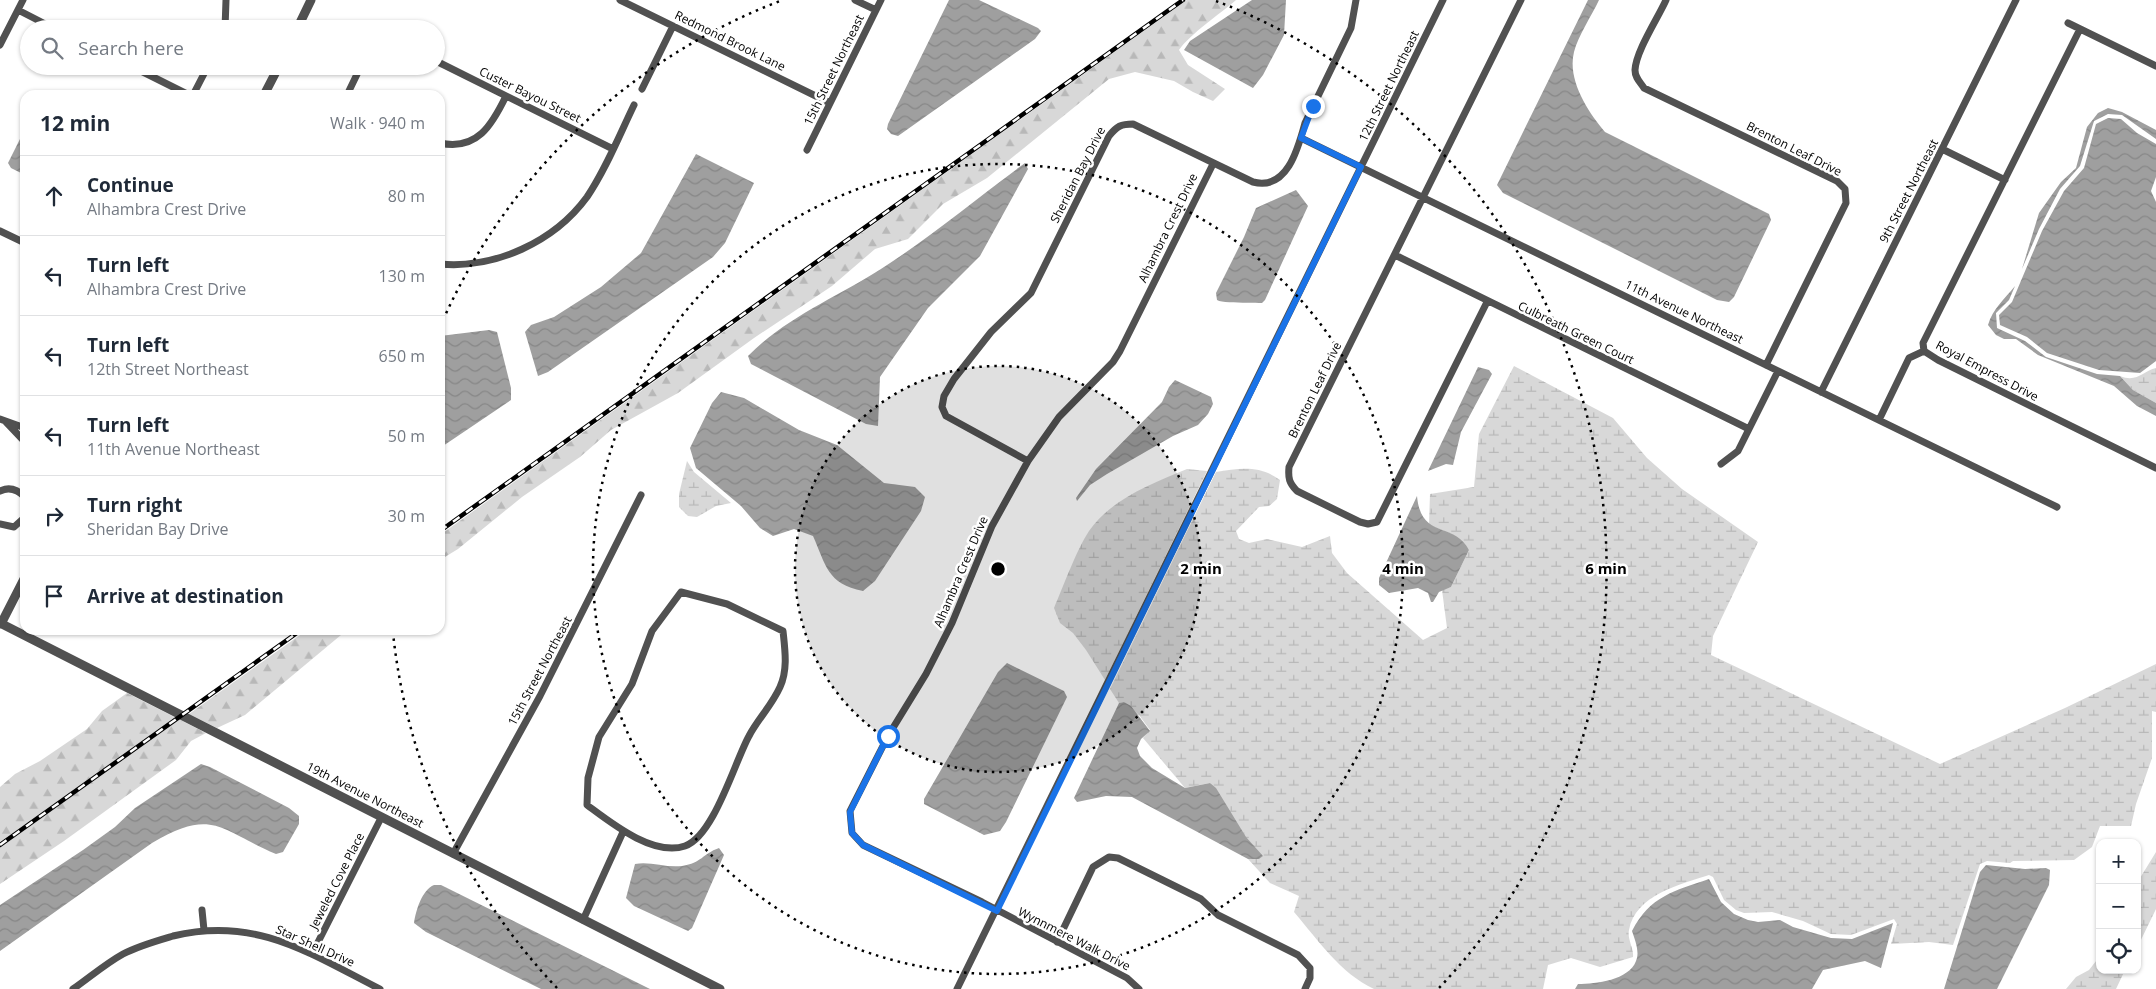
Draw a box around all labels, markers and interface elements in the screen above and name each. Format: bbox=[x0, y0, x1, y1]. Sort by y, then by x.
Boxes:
street label: Redmond Brook Lane bbox=[672, 6, 789, 75]
street label: 15th Street Northeast bbox=[799, 12, 868, 128]
search box bbox=[20, 20, 445, 75]
street label: 12th Street Northeast bbox=[1354, 28, 1423, 144]
icon: search bbox=[38, 34, 66, 62]
text: Search here bbox=[78, 35, 184, 61]
street label: Custer Bayou Street bbox=[476, 63, 584, 127]
route end bbox=[1302, 95, 1325, 118]
text: 12 min bbox=[40, 109, 110, 137]
text: Walk · 940 m bbox=[330, 112, 425, 134]
street label: Brenton Leaf Drive bbox=[1744, 117, 1845, 180]
street label: Sheridan Bay Drive bbox=[1046, 123, 1109, 226]
street label: 9th Street Northeast bbox=[1875, 136, 1942, 246]
street label: Alhambra Crest Drive bbox=[1134, 170, 1201, 285]
text: Continue bbox=[87, 172, 174, 198]
icon: ahead bbox=[40, 182, 68, 210]
text: 80 m bbox=[388, 185, 425, 207]
text: Alhambra Crest Drive bbox=[87, 198, 246, 220]
text: Turn left bbox=[87, 252, 169, 278]
icon: left bbox=[40, 262, 68, 290]
text: 130 m bbox=[379, 265, 425, 287]
street label: 11th Avenue Northeast bbox=[1622, 276, 1746, 348]
text: Alhambra Crest Drive bbox=[87, 278, 246, 300]
street label: Culbreath Green Court bbox=[1515, 297, 1637, 368]
text: Turn left bbox=[87, 332, 169, 358]
street label: Royal Empress Drive bbox=[1933, 336, 2042, 405]
street label: Brenton Leaf Drive bbox=[1284, 339, 1345, 441]
icon: left bbox=[40, 342, 68, 370]
text: 650 m bbox=[379, 345, 425, 367]
text: 12th Street Northeast bbox=[87, 358, 249, 380]
text: Turn left bbox=[87, 412, 169, 438]
icon: left bbox=[40, 422, 68, 450]
text: 50 m bbox=[388, 425, 425, 447]
text: 11th Avenue Northeast bbox=[87, 438, 260, 460]
text: Turn right bbox=[87, 492, 182, 518]
icon: right bbox=[40, 502, 68, 530]
text: 30 m bbox=[388, 505, 425, 527]
street label: Alhambra Crest Drive bbox=[929, 513, 992, 630]
text: Sheridan Bay Drive bbox=[87, 518, 228, 540]
text: 2 min bbox=[1180, 558, 1222, 578]
text: 4 min bbox=[1382, 558, 1424, 578]
text: 6 min bbox=[1585, 558, 1627, 578]
centre of rings bbox=[989, 560, 1007, 578]
icon: arrive bbox=[40, 582, 68, 610]
text: Arrive at destination bbox=[87, 583, 284, 609]
street label: 15th Street Northeast bbox=[504, 613, 576, 728]
route start bbox=[877, 725, 900, 748]
street label: 19th Avenue Northeast bbox=[304, 758, 427, 832]
street label: Jeweled Cove Place bbox=[304, 829, 368, 933]
map controls bbox=[2096, 839, 2141, 974]
button: + bbox=[2096, 839, 2141, 884]
button: − bbox=[2096, 884, 2141, 929]
street label: Wynnmere Walk Drive bbox=[1015, 903, 1134, 974]
street label: Star Shell Drive bbox=[273, 921, 358, 971]
button: locate bbox=[2096, 929, 2141, 974]

